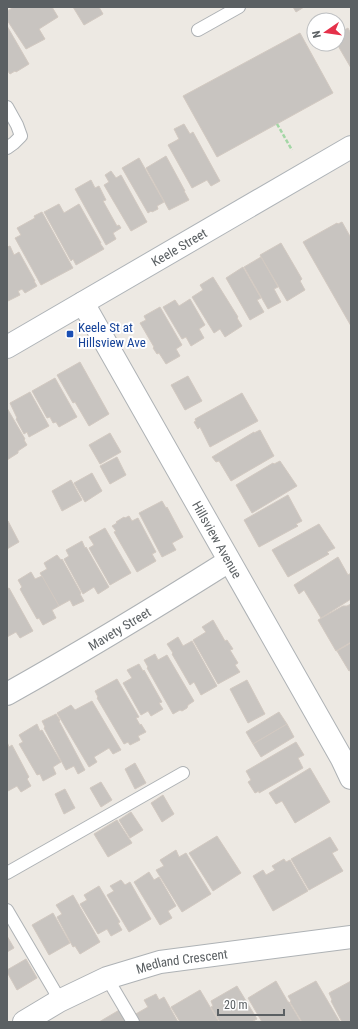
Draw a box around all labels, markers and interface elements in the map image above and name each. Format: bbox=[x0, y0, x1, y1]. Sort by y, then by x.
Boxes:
north arrow bbox=[306, 12, 346, 52]
text: N bbox=[310, 29, 324, 39]
street label: Keele Street bbox=[149, 225, 210, 269]
place label: Keele St at Hillsview Ave bbox=[78, 320, 146, 350]
marker: Keele St at Hillsview Ave bbox=[65, 329, 75, 339]
street label: Hillsview Avenue bbox=[189, 498, 245, 581]
street label: Mavety Street bbox=[85, 604, 153, 653]
street label: Medland Crescent bbox=[134, 946, 229, 976]
scale bar bbox=[218, 991, 284, 1017]
text: 20 m bbox=[224, 998, 248, 1012]

